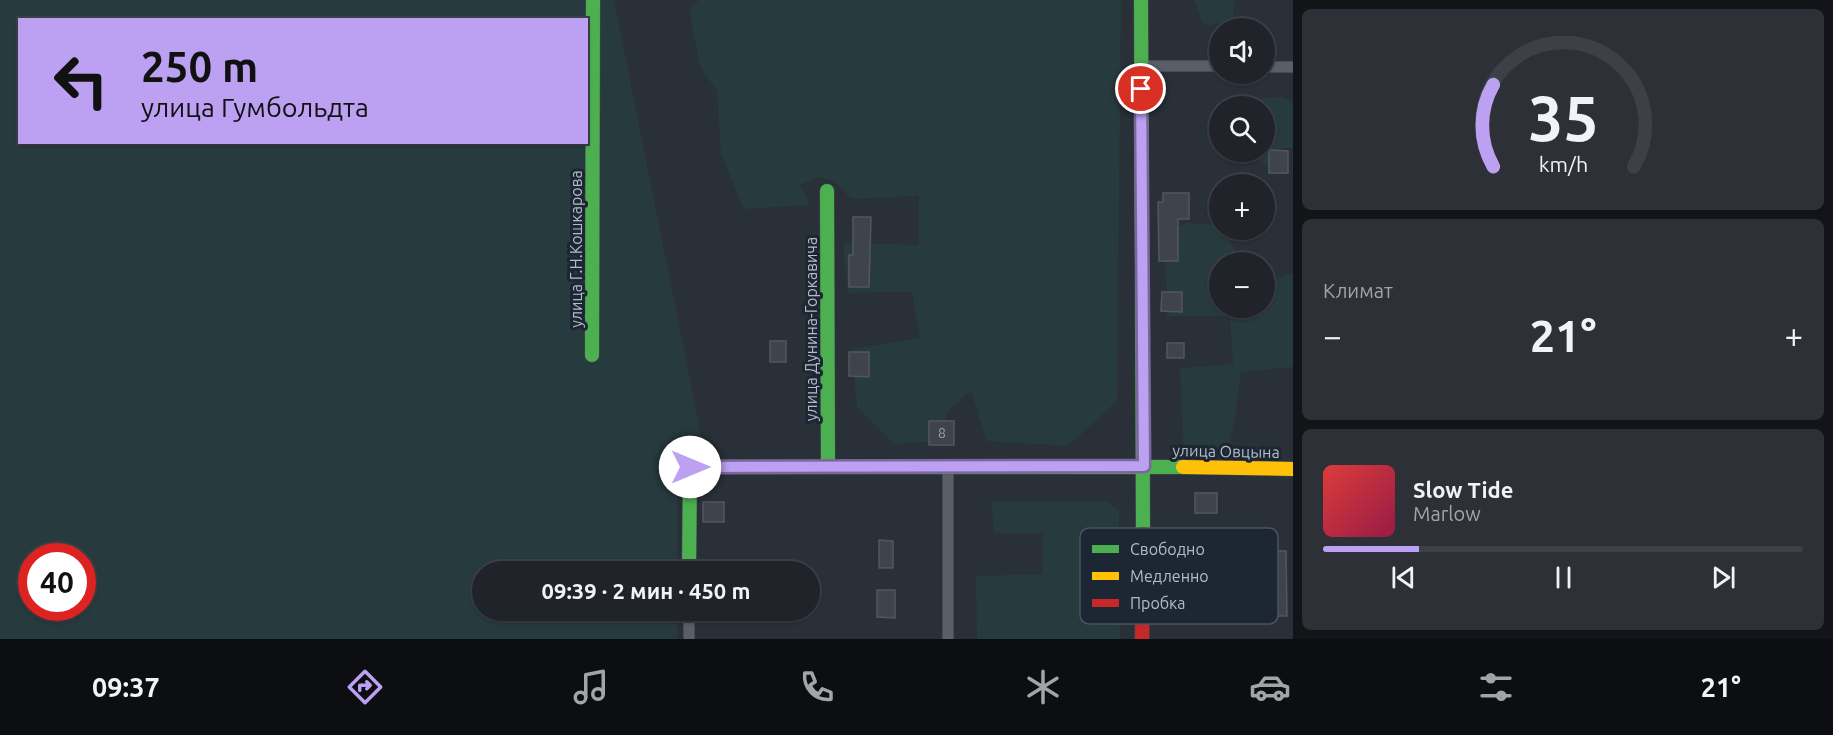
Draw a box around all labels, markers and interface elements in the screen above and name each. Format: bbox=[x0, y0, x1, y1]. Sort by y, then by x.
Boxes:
map controls bbox=[1209, 18, 1275, 318]
button: sound bbox=[1209, 18, 1275, 84]
icon: left bbox=[42, 42, 120, 120]
text: 250 m bbox=[141, 43, 258, 90]
pin bbox=[1115, 63, 1166, 114]
icon: arrive bbox=[1124, 72, 1157, 105]
text: 35 bbox=[1528, 83, 1598, 153]
text: улица Гумбольдта bbox=[141, 92, 369, 122]
button: search bbox=[1209, 96, 1275, 162]
text: km/h bbox=[1538, 152, 1588, 176]
street label: улица Г.Н.Кошкарова bbox=[567, 170, 585, 328]
button: + bbox=[1209, 174, 1275, 240]
street label: улица Дунина-Горкавича bbox=[802, 237, 820, 421]
button: − bbox=[1209, 252, 1275, 318]
text: Климат bbox=[1323, 279, 1393, 302]
text: 21° bbox=[1530, 310, 1596, 361]
text: − bbox=[1323, 317, 1342, 354]
text: + bbox=[1784, 317, 1803, 354]
house number: 8 bbox=[938, 425, 946, 441]
position arrow bbox=[658, 435, 722, 499]
street label: улица Овцына bbox=[1172, 441, 1280, 461]
text: Slow Tide bbox=[1413, 477, 1513, 502]
text: Marlow bbox=[1413, 502, 1481, 525]
legend bbox=[1080, 528, 1278, 624]
text: Свободно bbox=[1130, 540, 1205, 558]
speed limit sign: 40 bbox=[18, 543, 96, 621]
icon: previous bbox=[1387, 561, 1420, 594]
icon: pause bbox=[1547, 561, 1580, 594]
icon: next bbox=[1707, 561, 1740, 594]
text: Медленно bbox=[1130, 567, 1209, 585]
text: 09:39 · 2 мин · 450 m bbox=[542, 578, 750, 603]
text: Пробка bbox=[1130, 594, 1186, 612]
icon: directions bbox=[344, 666, 386, 708]
icon: music bbox=[570, 666, 612, 708]
icon: phone bbox=[796, 666, 838, 708]
icon: climate bbox=[1022, 666, 1064, 708]
icon: car bbox=[1249, 666, 1291, 708]
icon: filters bbox=[1475, 666, 1517, 708]
text: 09:37 bbox=[92, 672, 160, 702]
text: 21° bbox=[1701, 672, 1741, 702]

